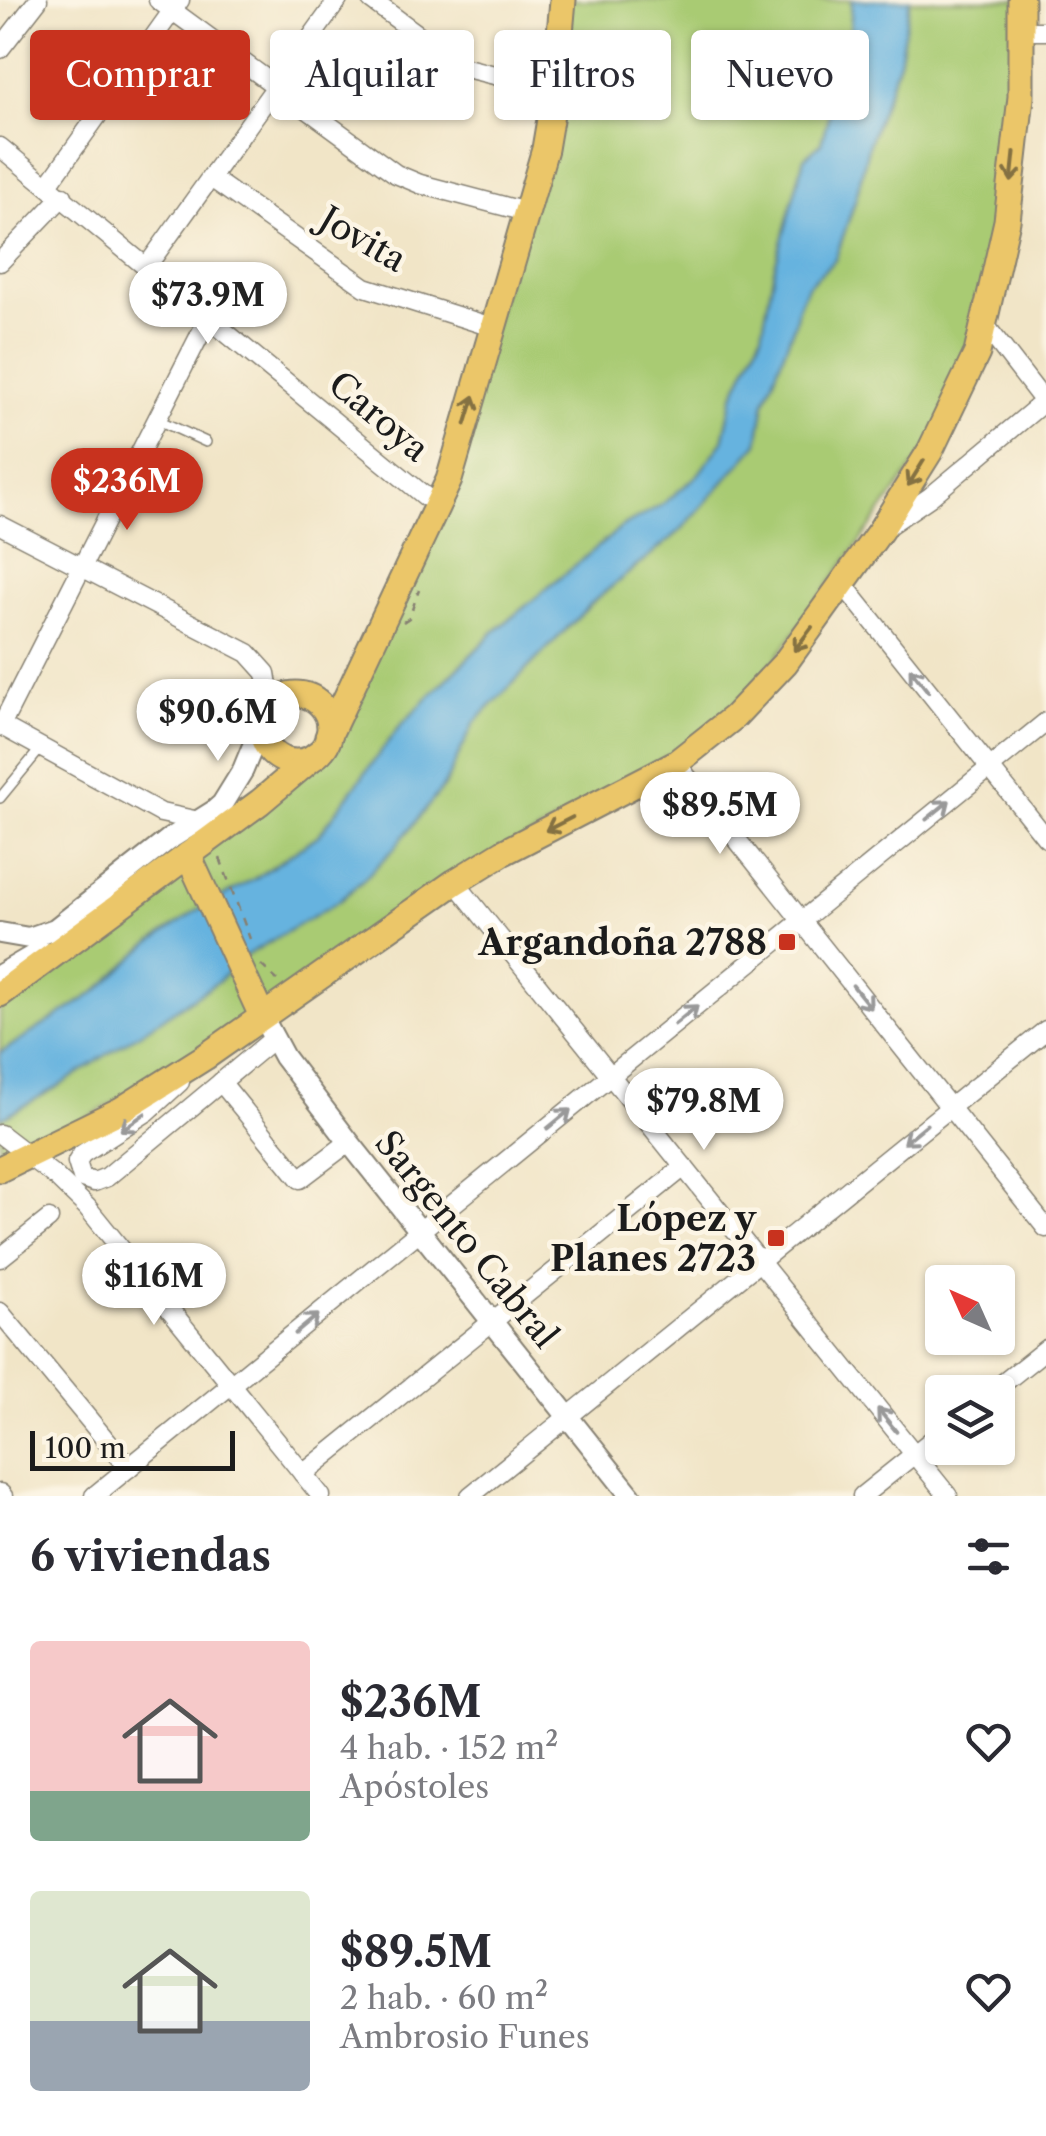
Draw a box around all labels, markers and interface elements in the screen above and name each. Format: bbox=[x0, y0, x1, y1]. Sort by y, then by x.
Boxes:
chip: Comprar bbox=[30, 30, 250, 120]
chip: Alquilar bbox=[270, 30, 474, 120]
chip: Filtros bbox=[494, 30, 671, 120]
chip: Nuevo bbox=[691, 30, 869, 120]
one-way arrow bbox=[1003, 150, 1022, 183]
street label: Jovita bbox=[308, 195, 414, 281]
pin: $73.9M bbox=[127, 262, 289, 347]
text: $73.9M bbox=[151, 275, 265, 314]
street label: Caroya bbox=[320, 362, 438, 470]
one-way arrow bbox=[462, 395, 480, 427]
pin: $236M bbox=[57, 448, 197, 533]
one-way arrow bbox=[906, 459, 926, 487]
text: $236M bbox=[73, 461, 181, 500]
one-way arrow bbox=[793, 625, 814, 652]
one-way arrow bbox=[909, 668, 931, 694]
pin: $90.6M bbox=[137, 679, 299, 764]
text: $90.6M bbox=[159, 692, 277, 731]
pin: $89.5M bbox=[639, 772, 801, 857]
text: $89.5M bbox=[662, 785, 778, 824]
one-way arrow bbox=[925, 799, 951, 821]
one-way arrow bbox=[544, 815, 574, 834]
place label: Argandoña 2788 bbox=[478, 921, 767, 964]
marker: Argandoña 2788 bbox=[776, 931, 798, 953]
one-way arrow bbox=[851, 984, 873, 1010]
one-way arrow bbox=[673, 1004, 699, 1026]
pin: $79.8M bbox=[623, 1068, 785, 1153]
text: $79.8M bbox=[647, 1081, 761, 1120]
one-way arrow bbox=[545, 1109, 572, 1130]
one-way arrow bbox=[119, 1111, 147, 1132]
street label: Sargento Cabral bbox=[366, 1122, 568, 1356]
one-way arrow bbox=[903, 1123, 929, 1145]
place label: López y Planes 2723 bbox=[550, 1197, 758, 1280]
marker: López y Planes 2723 bbox=[765, 1227, 787, 1249]
pin: $116M bbox=[84, 1243, 224, 1328]
text: $116M bbox=[104, 1256, 204, 1295]
north arrow bbox=[925, 1265, 1015, 1355]
map controls bbox=[925, 1265, 1015, 1465]
one-way arrow bbox=[294, 1313, 320, 1335]
button: layers bbox=[925, 1375, 1015, 1465]
one-way arrow bbox=[877, 1407, 898, 1434]
scale bar bbox=[30, 1426, 235, 1470]
text: 100 m bbox=[45, 1431, 126, 1465]
icon: filters bbox=[961, 1529, 1016, 1584]
text: 6 viviendas bbox=[30, 1530, 271, 1582]
text: $236M bbox=[340, 1676, 482, 1728]
icon: home bbox=[110, 1681, 230, 1801]
icon: heart bbox=[961, 1714, 1016, 1769]
text: 4 hab. · 152 m² bbox=[340, 1728, 558, 1767]
text: Apóstoles bbox=[340, 1767, 489, 1806]
text: $89.5M bbox=[340, 1926, 492, 1978]
icon: home bbox=[110, 1931, 230, 2051]
icon: heart bbox=[961, 1964, 1016, 2019]
text: 2 hab. · 60 m² bbox=[340, 1978, 548, 2017]
text: Ambrosio Funes bbox=[340, 2017, 590, 2056]

